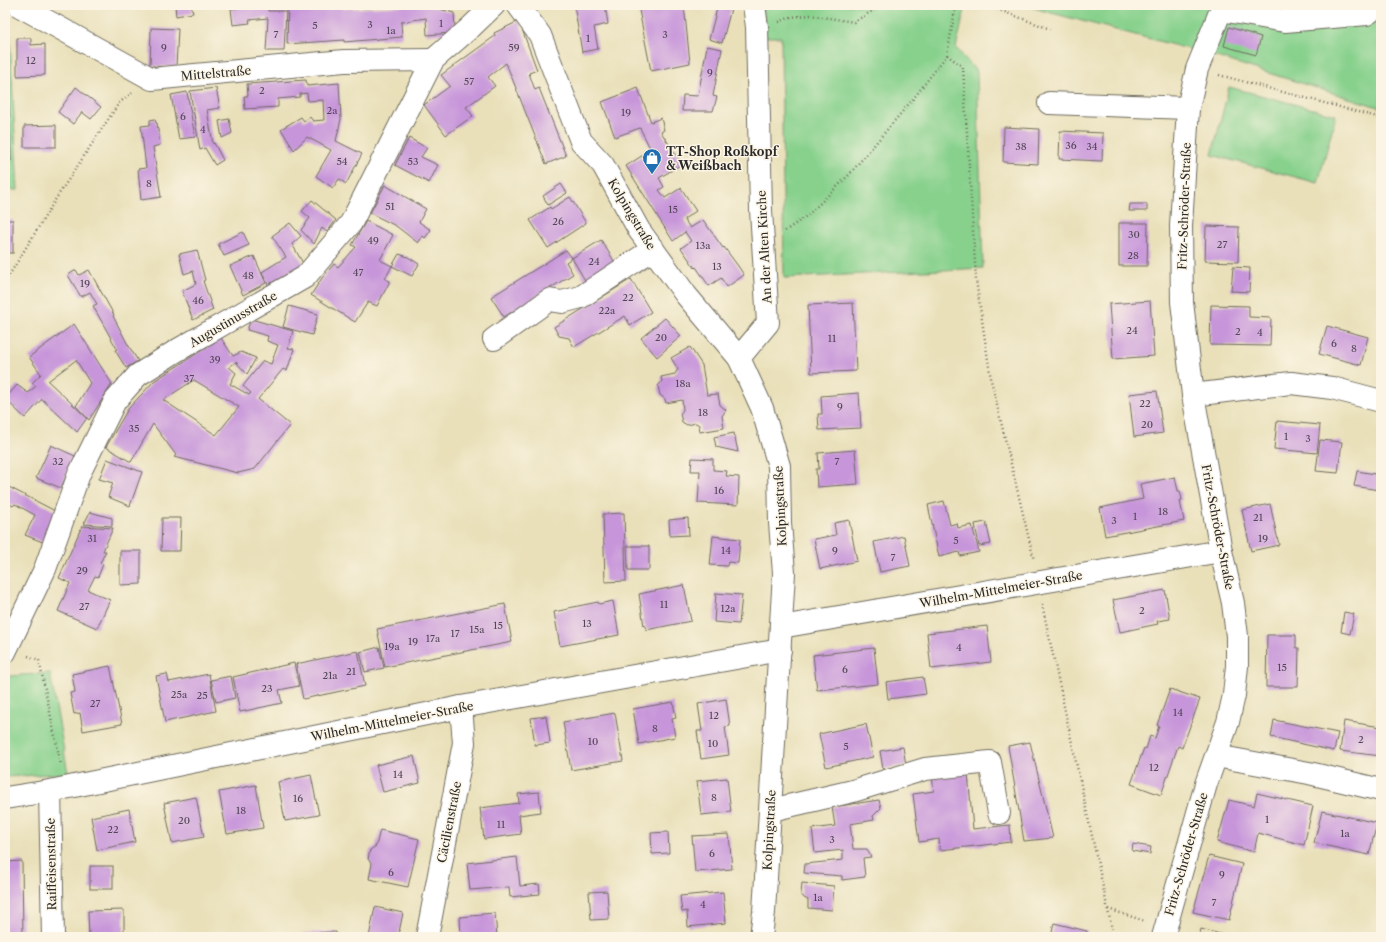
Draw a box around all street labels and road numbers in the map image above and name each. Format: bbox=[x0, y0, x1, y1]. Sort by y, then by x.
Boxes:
street label: Mittelstraße bbox=[180, 62, 252, 84]
street label: Fritz-Schröder-Straße bbox=[1174, 142, 1194, 270]
street label: Kolpingstraße bbox=[605, 176, 659, 253]
street label: An der Alten Kirche bbox=[754, 190, 775, 305]
street label: Augustinusstraße bbox=[186, 288, 280, 351]
street label: Fritz-Schröder-Straße bbox=[1198, 463, 1238, 591]
street label: Kolpingstraße bbox=[770, 465, 790, 547]
street label: Wilhelm-Mittelmeier-Straße bbox=[917, 567, 1084, 611]
street label: Wilhelm-Mittelmeier-Straße bbox=[308, 698, 475, 744]
street label: Cäcilienstraße bbox=[434, 780, 464, 864]
street label: Kolpingstraße bbox=[759, 789, 779, 871]
street label: Fritz-Schröder-Straße bbox=[1161, 790, 1211, 917]
street label: Raiffeisenstraße bbox=[43, 817, 59, 910]

